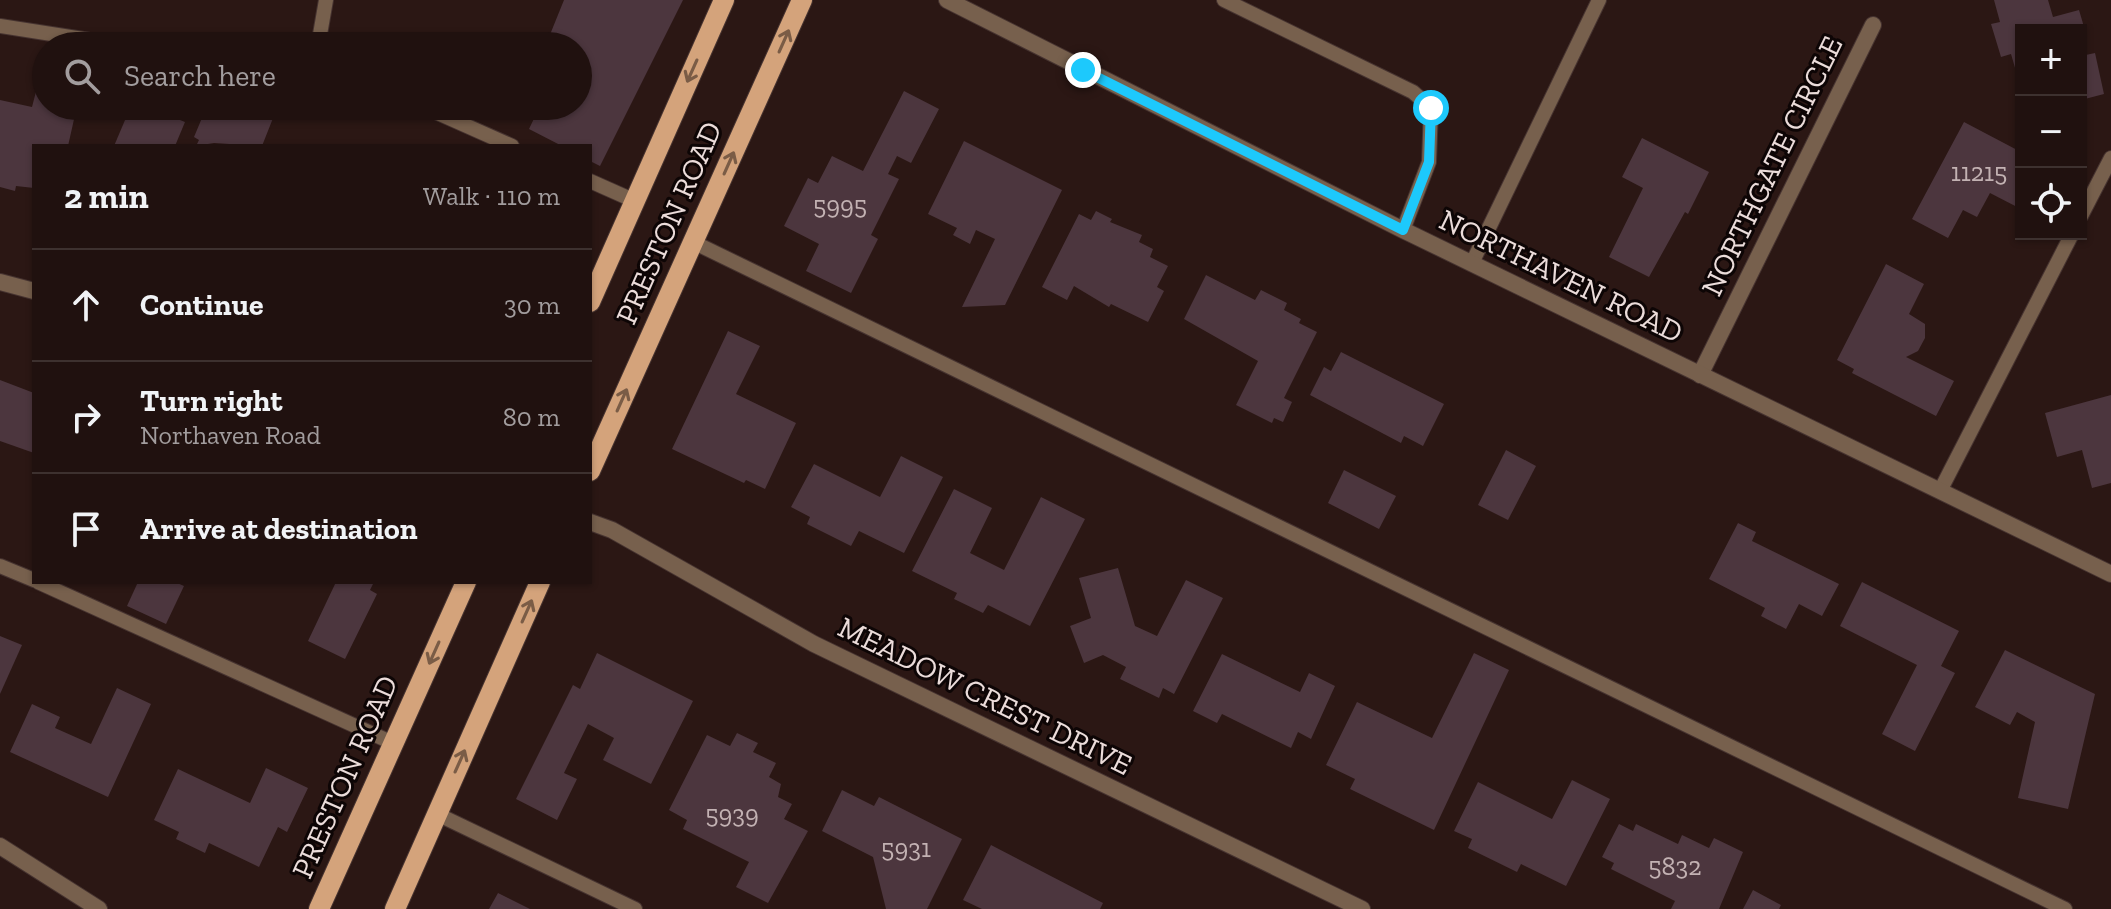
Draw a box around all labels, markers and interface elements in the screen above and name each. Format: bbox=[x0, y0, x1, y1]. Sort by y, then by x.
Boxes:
map controls bbox=[2015, 24, 2087, 240]
button: + bbox=[2015, 24, 2087, 96]
one-way arrow bbox=[777, 29, 792, 53]
street label: NORTHGATE CIRCLE bbox=[1693, 30, 1851, 302]
search box bbox=[32, 32, 592, 120]
route end bbox=[1065, 52, 1101, 88]
icon: search bbox=[60, 54, 104, 98]
text: Search here bbox=[124, 58, 276, 94]
one-way arrow bbox=[684, 59, 699, 83]
route start bbox=[1413, 90, 1449, 126]
button: − bbox=[2015, 96, 2087, 168]
street label: PRESTON ROAD bbox=[608, 116, 730, 330]
one-way arrow bbox=[722, 151, 737, 176]
house number: 11215 bbox=[1951, 156, 2007, 188]
button: locate bbox=[2015, 168, 2087, 240]
text: 2 min bbox=[64, 176, 149, 217]
text: Walk · 110 m bbox=[423, 180, 560, 212]
house number: 5995 bbox=[813, 189, 867, 221]
street label: NORTHAVEN ROAD bbox=[1434, 201, 1688, 351]
icon: ahead bbox=[64, 283, 108, 327]
text: Continue bbox=[140, 287, 264, 323]
text: 30 m bbox=[504, 289, 560, 321]
text: Turn right bbox=[140, 383, 282, 419]
one-way arrow bbox=[615, 388, 630, 412]
icon: right bbox=[64, 395, 108, 439]
text: 80 m bbox=[503, 401, 560, 433]
text: Northaven Road bbox=[140, 419, 321, 451]
icon: arrive bbox=[64, 507, 108, 551]
text: Arrive at destination bbox=[140, 511, 417, 547]
one-way arrow bbox=[521, 599, 536, 624]
street label: MEADOW CREST DRIVE bbox=[832, 609, 1138, 783]
one-way arrow bbox=[425, 640, 440, 665]
street label: PRESTON ROAD bbox=[284, 670, 406, 884]
one-way arrow bbox=[454, 749, 469, 774]
house number: 5939 bbox=[705, 798, 759, 830]
house number: 5931 bbox=[881, 832, 931, 864]
house number: 5832 bbox=[1648, 850, 1702, 882]

